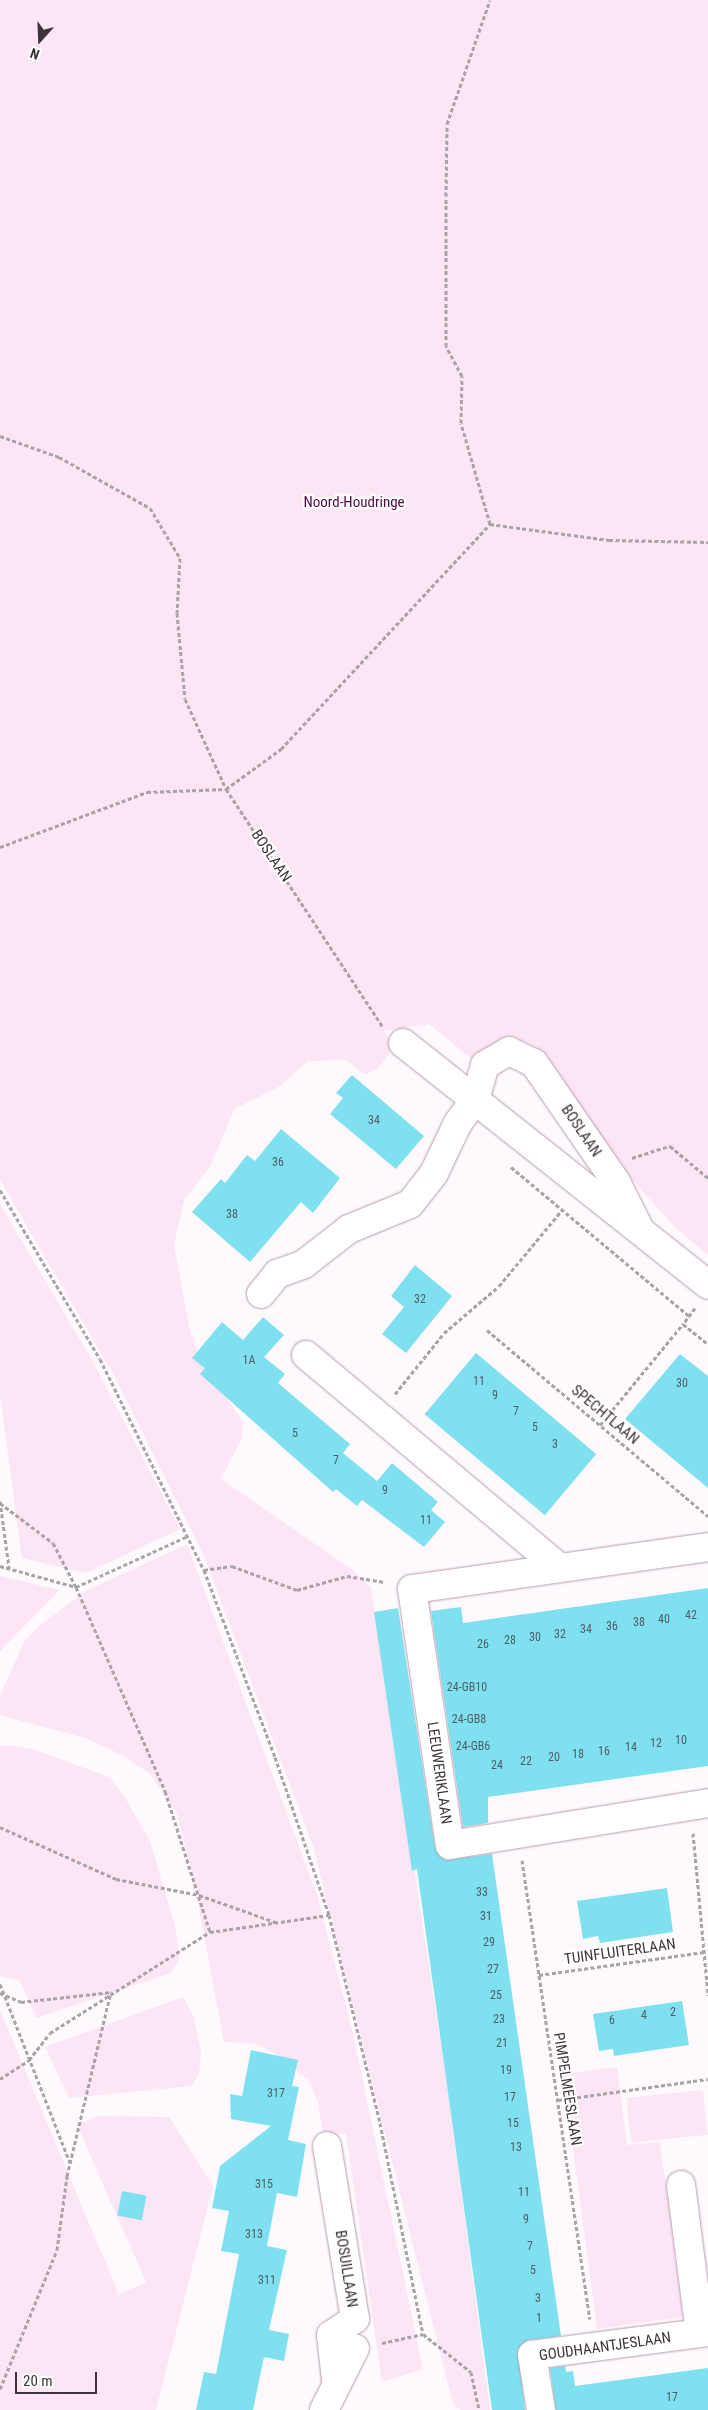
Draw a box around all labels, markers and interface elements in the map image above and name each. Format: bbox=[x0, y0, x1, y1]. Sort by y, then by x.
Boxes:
north arrow bbox=[15, 15, 65, 65]
text: N bbox=[28, 45, 42, 63]
park label: Noord-Houdringe bbox=[303, 494, 405, 512]
street label: BOSLAAN bbox=[247, 827, 295, 885]
street label: BOSLAAN bbox=[557, 1102, 605, 1160]
house number: 34 bbox=[368, 1114, 380, 1128]
house number: 36 bbox=[272, 1156, 284, 1170]
house number: 38 bbox=[226, 1208, 238, 1222]
house number: 32 bbox=[414, 1293, 426, 1307]
house number: 1A bbox=[243, 1354, 255, 1368]
house number: 11 bbox=[473, 1375, 485, 1389]
house number: 30 bbox=[676, 1377, 688, 1391]
street label: SPECHTLAAN bbox=[567, 1381, 643, 1449]
house number: 9 bbox=[492, 1389, 498, 1403]
house number: 7 bbox=[513, 1405, 519, 1419]
house number: 5 bbox=[532, 1421, 538, 1435]
house number: 5 bbox=[292, 1427, 298, 1441]
house number: 3 bbox=[552, 1438, 558, 1452]
house number: 7 bbox=[333, 1454, 339, 1468]
house number: 9 bbox=[382, 1484, 388, 1498]
house number: 11 bbox=[420, 1514, 432, 1528]
house number: 42 bbox=[685, 1609, 697, 1623]
house number: 40 bbox=[658, 1613, 670, 1627]
house number: 38 bbox=[633, 1616, 645, 1630]
house number: 36 bbox=[606, 1620, 618, 1634]
house number: 34 bbox=[580, 1623, 592, 1637]
house number: 32 bbox=[554, 1628, 566, 1642]
house number: 30 bbox=[529, 1631, 541, 1645]
house number: 28 bbox=[504, 1634, 516, 1648]
house number: 26 bbox=[477, 1638, 489, 1652]
house number: 24-GB10 bbox=[447, 1681, 487, 1695]
house number: 24-GB8 bbox=[452, 1713, 486, 1727]
street label: LEEUWERIKLAAN bbox=[423, 1721, 455, 1825]
house number: 10 bbox=[675, 1734, 687, 1748]
house number: 12 bbox=[650, 1737, 662, 1751]
house number: 24-GB6 bbox=[456, 1740, 490, 1754]
house number: 14 bbox=[625, 1741, 637, 1755]
house number: 16 bbox=[598, 1745, 610, 1759]
house number: 18 bbox=[572, 1748, 584, 1762]
house number: 20 bbox=[548, 1751, 560, 1765]
house number: 22 bbox=[520, 1755, 532, 1769]
house number: 24 bbox=[491, 1759, 503, 1773]
house number: 33 bbox=[476, 1886, 488, 1900]
house number: 31 bbox=[480, 1910, 492, 1924]
street label: TUINFLUITERLAAN bbox=[563, 1935, 677, 1969]
house number: 29 bbox=[483, 1936, 495, 1950]
house number: 27 bbox=[487, 1963, 499, 1977]
house number: 25 bbox=[490, 1989, 502, 2003]
house number: 2 bbox=[670, 2006, 676, 2020]
house number: 4 bbox=[641, 2009, 647, 2023]
house number: 23 bbox=[493, 2013, 505, 2027]
house number: 6 bbox=[609, 2014, 615, 2028]
street label: PIMPELMEESLAAN bbox=[549, 2031, 585, 2147]
house number: 21 bbox=[496, 2037, 508, 2051]
house number: 19 bbox=[500, 2064, 512, 2078]
house number: 317 bbox=[267, 2087, 285, 2101]
house number: 17 bbox=[504, 2091, 516, 2105]
house number: 15 bbox=[507, 2117, 519, 2131]
house number: 13 bbox=[510, 2141, 522, 2155]
house number: 315 bbox=[255, 2178, 273, 2192]
house number: 11 bbox=[518, 2186, 530, 2200]
house number: 9 bbox=[523, 2213, 529, 2227]
house number: 313 bbox=[245, 2228, 263, 2242]
street label: BOSUILLAAN bbox=[331, 2229, 361, 2309]
house number: 7 bbox=[527, 2240, 533, 2254]
house number: 5 bbox=[530, 2264, 536, 2278]
house number: 311 bbox=[258, 2274, 276, 2288]
house number: 3 bbox=[535, 2292, 541, 2306]
house number: 1 bbox=[536, 2312, 542, 2326]
street label: GOUDHAANTJESLAAN bbox=[538, 2329, 672, 2365]
scale bar bbox=[18, 2362, 100, 2394]
text: 20 m bbox=[23, 2372, 53, 2390]
house number: 17 bbox=[666, 2391, 678, 2405]

